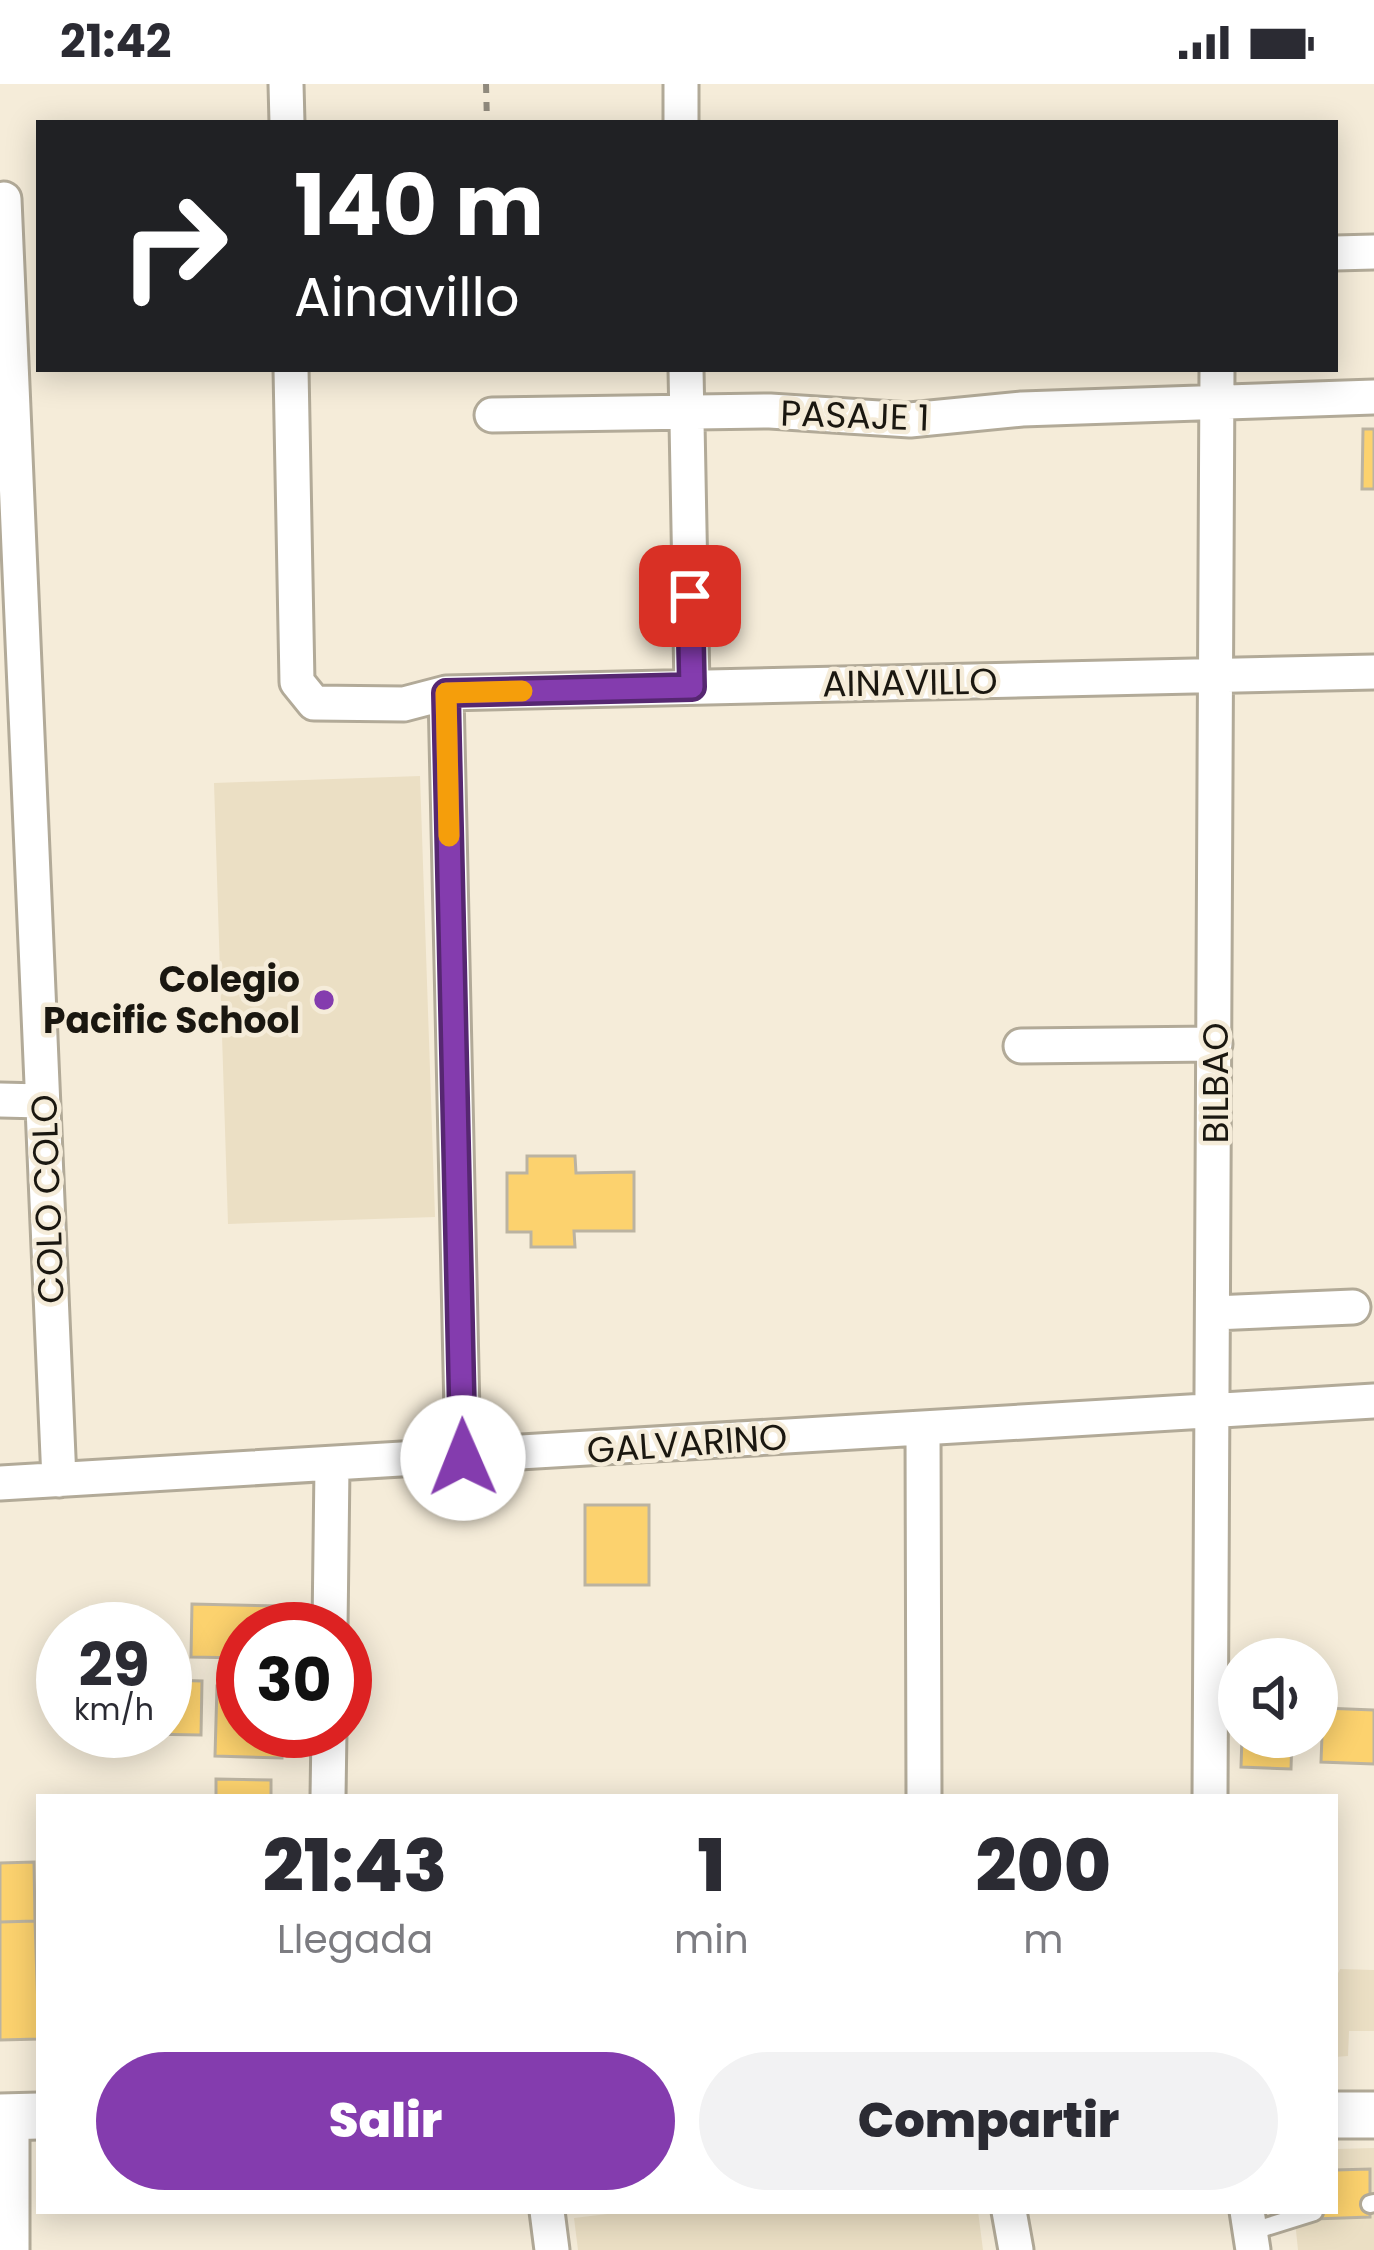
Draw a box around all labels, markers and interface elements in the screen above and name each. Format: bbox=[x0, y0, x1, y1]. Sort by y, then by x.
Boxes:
text: 21:42 bbox=[60, 10, 172, 73]
text: 140 m bbox=[294, 147, 544, 264]
icon: right bbox=[96, 168, 252, 324]
text: Ainavillo bbox=[294, 259, 519, 335]
street label: PASAJE 1 bbox=[780, 387, 930, 444]
pin bbox=[639, 545, 741, 647]
icon: arrive bbox=[657, 563, 723, 629]
street label: AINAVILLO bbox=[822, 655, 998, 710]
place label: Colegio Pacific School bbox=[43, 954, 300, 1046]
marker: Colegio Pacific School bbox=[311, 987, 337, 1013]
street label: BILBAO bbox=[1190, 1022, 1241, 1144]
street label: COLO COLO bbox=[18, 1093, 77, 1305]
position arrow bbox=[400, 1395, 526, 1521]
street label: GALVARINO bbox=[585, 1411, 789, 1476]
speed limit sign: 30 bbox=[216, 1602, 372, 1758]
text: 29 bbox=[78, 1623, 150, 1707]
map controls bbox=[1218, 1638, 1338, 1758]
button: sound bbox=[1218, 1638, 1338, 1758]
text: km/h bbox=[74, 1688, 154, 1731]
text: 21:43 bbox=[263, 1815, 447, 1916]
text: 1 bbox=[697, 1815, 725, 1916]
text: 200 bbox=[976, 1815, 1111, 1916]
text: Llegada bbox=[277, 1912, 433, 1967]
text: min bbox=[674, 1912, 749, 1967]
text: m bbox=[1023, 1912, 1063, 1967]
button: Salir bbox=[96, 2052, 675, 2190]
button: Compartir bbox=[699, 2052, 1278, 2190]

